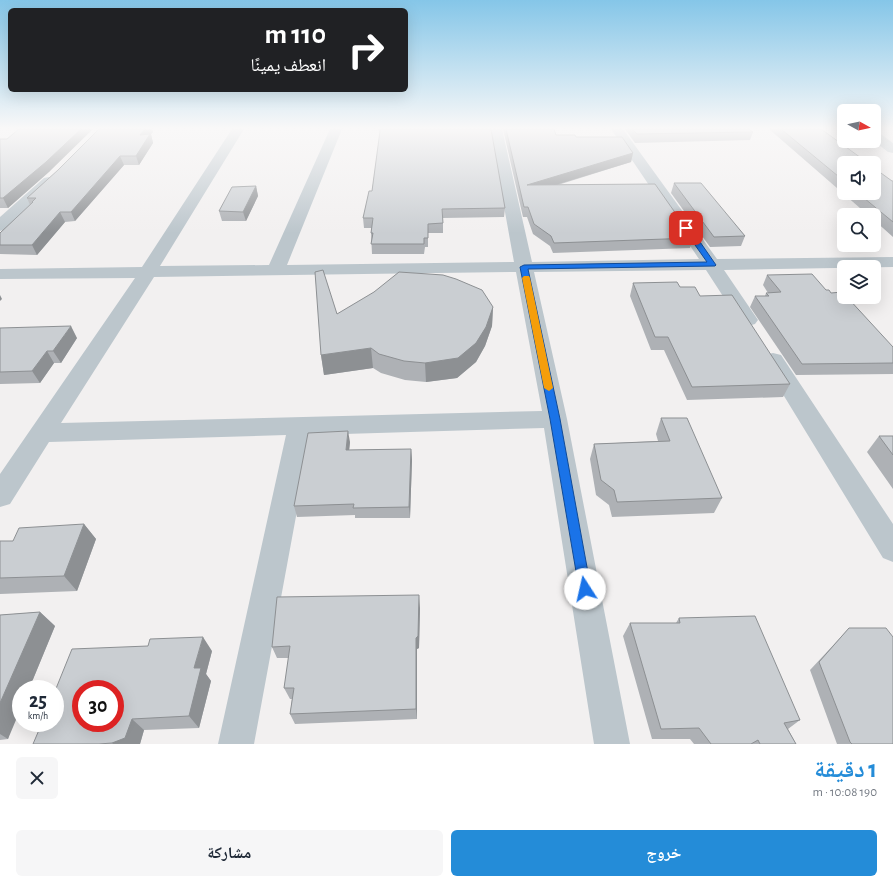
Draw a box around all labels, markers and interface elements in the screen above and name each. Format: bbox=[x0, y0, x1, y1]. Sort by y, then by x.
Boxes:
text: 110 m bbox=[264, 21, 326, 49]
icon: right bbox=[340, 24, 392, 76]
text: انعطف يمينًا bbox=[250, 57, 326, 75]
north arrow bbox=[837, 104, 881, 148]
map controls bbox=[837, 104, 881, 304]
button: sound bbox=[837, 156, 881, 200]
button: search bbox=[837, 208, 881, 252]
pin bbox=[669, 211, 703, 245]
icon: arrive bbox=[675, 217, 697, 239]
button: layers bbox=[837, 260, 881, 304]
position arrow bbox=[564, 568, 606, 610]
speed limit sign: 30 bbox=[72, 680, 124, 732]
text: 25 bbox=[29, 691, 47, 711]
text: km/h bbox=[28, 711, 48, 721]
button: close bbox=[16, 757, 58, 799]
text: 1 دقيقة bbox=[814, 758, 877, 782]
text: 190 m · 10:08 bbox=[812, 786, 877, 799]
button: مشاركة bbox=[16, 830, 443, 876]
button: خروج bbox=[451, 830, 877, 876]

